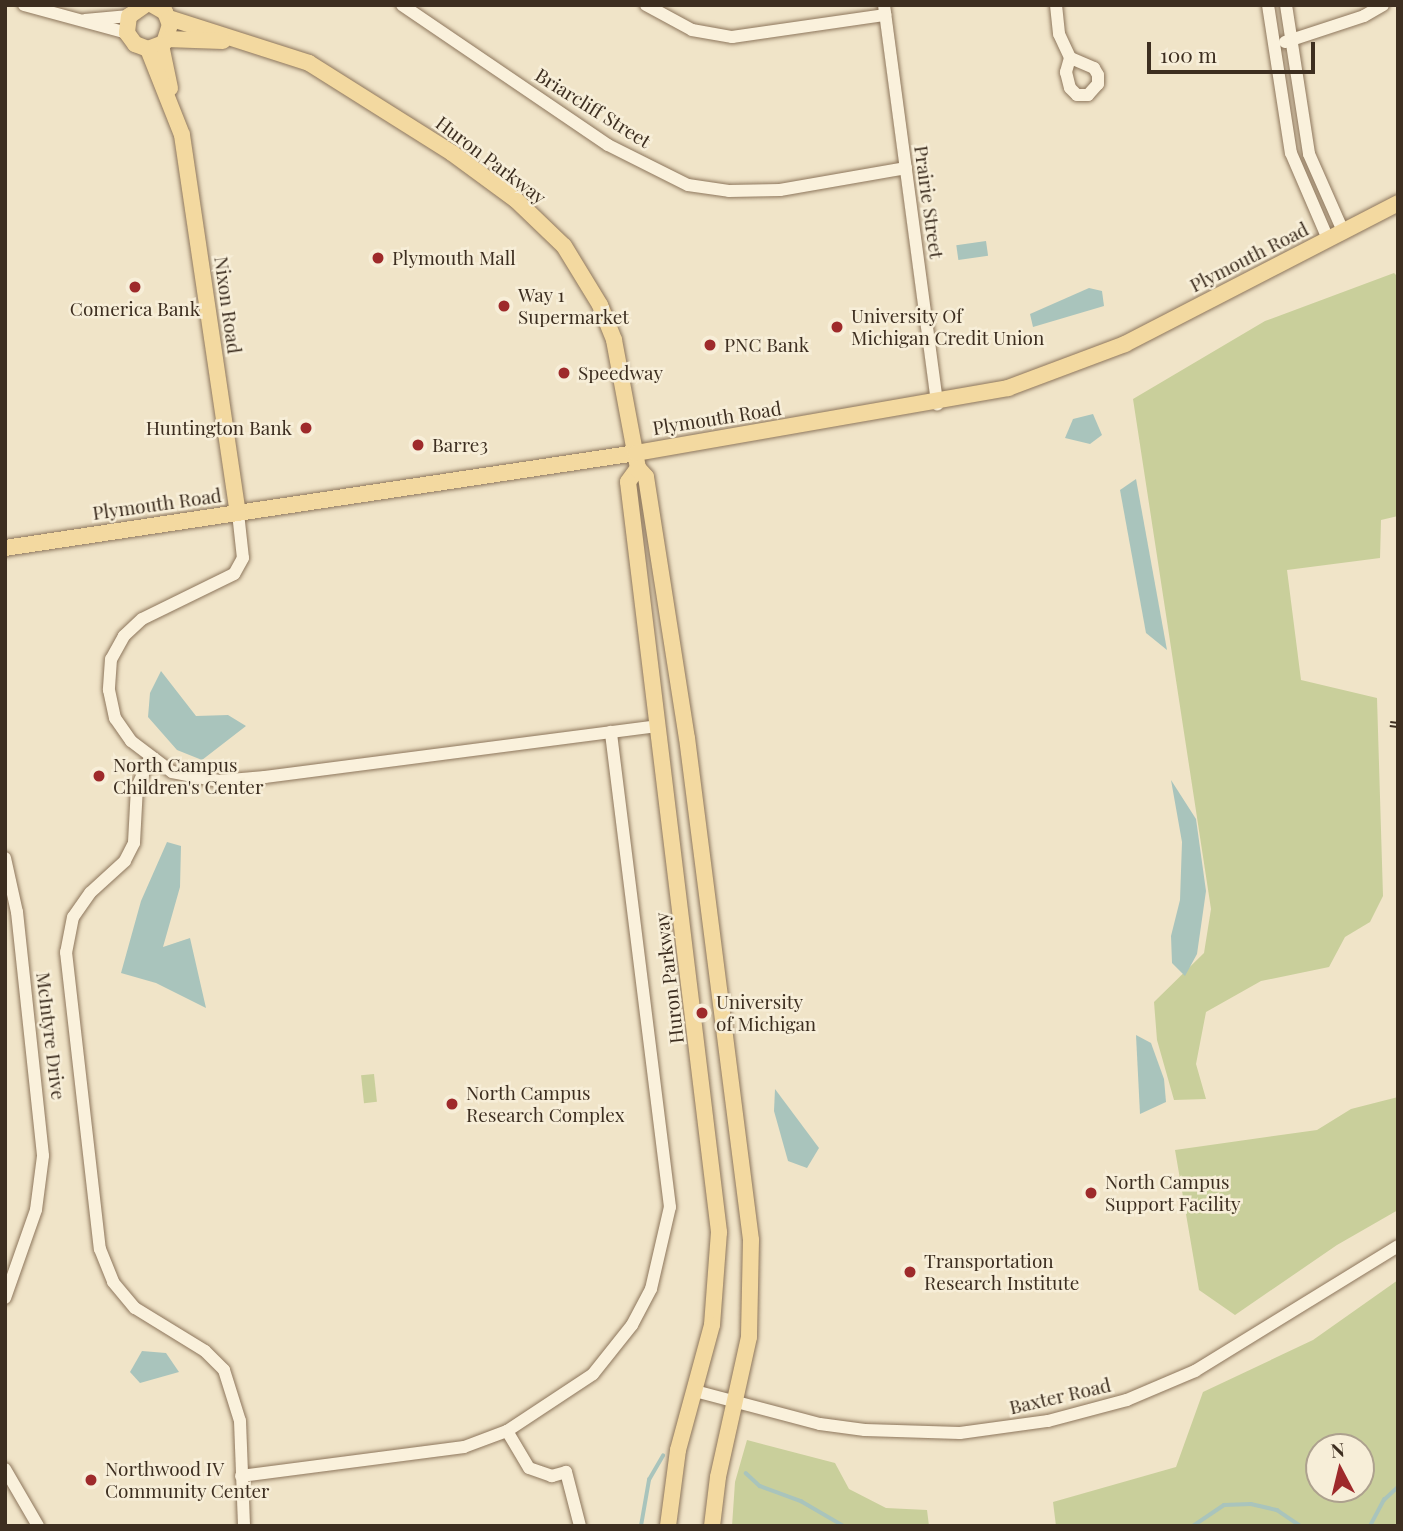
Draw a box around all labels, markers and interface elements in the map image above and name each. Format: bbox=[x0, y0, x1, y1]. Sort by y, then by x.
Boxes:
scale bar bbox=[1151, 28, 1319, 72]
text: 100 m bbox=[1160, 40, 1217, 68]
street label: Briarcliff Street bbox=[531, 63, 655, 153]
street label: Huron Parkway bbox=[431, 111, 551, 209]
street label: Prairie Street bbox=[910, 144, 948, 260]
street label: Plymouth Road bbox=[1186, 217, 1312, 297]
place label: Plymouth Mall bbox=[392, 247, 516, 269]
marker: Plymouth Mall bbox=[370, 250, 386, 266]
street label: Nixon Road bbox=[210, 255, 246, 355]
marker: Comerica Bank bbox=[127, 279, 143, 295]
place label: Way 1 Supermarket bbox=[518, 284, 629, 328]
place label: Comerica Bank bbox=[70, 298, 200, 320]
marker: Way 1 Supermarket bbox=[496, 298, 512, 314]
place label: University Of Michigan Credit Union bbox=[851, 305, 1045, 349]
marker: University Of Michigan Credit Union bbox=[829, 319, 845, 335]
place label: PNC Bank bbox=[724, 334, 809, 356]
marker: PNC Bank bbox=[702, 337, 718, 353]
place label: Speedway bbox=[578, 362, 663, 384]
marker: Speedway bbox=[556, 365, 572, 381]
street label: Plymouth Road bbox=[651, 397, 783, 439]
place label: Huntington Bank bbox=[146, 417, 292, 439]
marker: Huntington Bank bbox=[298, 420, 314, 436]
place label: Barre3 bbox=[432, 434, 488, 456]
marker: Barre3 bbox=[410, 437, 426, 453]
street label: Plymouth Road bbox=[91, 484, 223, 524]
place label: North Campus Children's Center bbox=[113, 754, 263, 798]
marker: North Campus Children's Center bbox=[91, 768, 107, 784]
street label: Huron Parkway bbox=[650, 911, 688, 1045]
street label: McIntyre Drive bbox=[32, 971, 70, 1101]
place label: University of Michigan bbox=[716, 991, 816, 1035]
marker: University of Michigan bbox=[694, 1005, 710, 1021]
place label: North Campus Research Complex bbox=[466, 1082, 625, 1126]
marker: North Campus Research Complex bbox=[444, 1096, 460, 1112]
place label: North Campus Support Facility bbox=[1105, 1171, 1241, 1215]
marker: North Campus Support Facility bbox=[1083, 1185, 1099, 1201]
place label: Transportation Research Institute bbox=[924, 1250, 1079, 1294]
marker: Transportation Research Institute bbox=[902, 1264, 918, 1280]
street label: Baxter Road bbox=[1007, 1373, 1113, 1419]
north arrow bbox=[1305, 1433, 1375, 1503]
text: N bbox=[1329, 1435, 1346, 1463]
place label: Northwood IV Community Center bbox=[105, 1458, 270, 1502]
marker: Northwood IV Community Center bbox=[83, 1472, 99, 1488]

